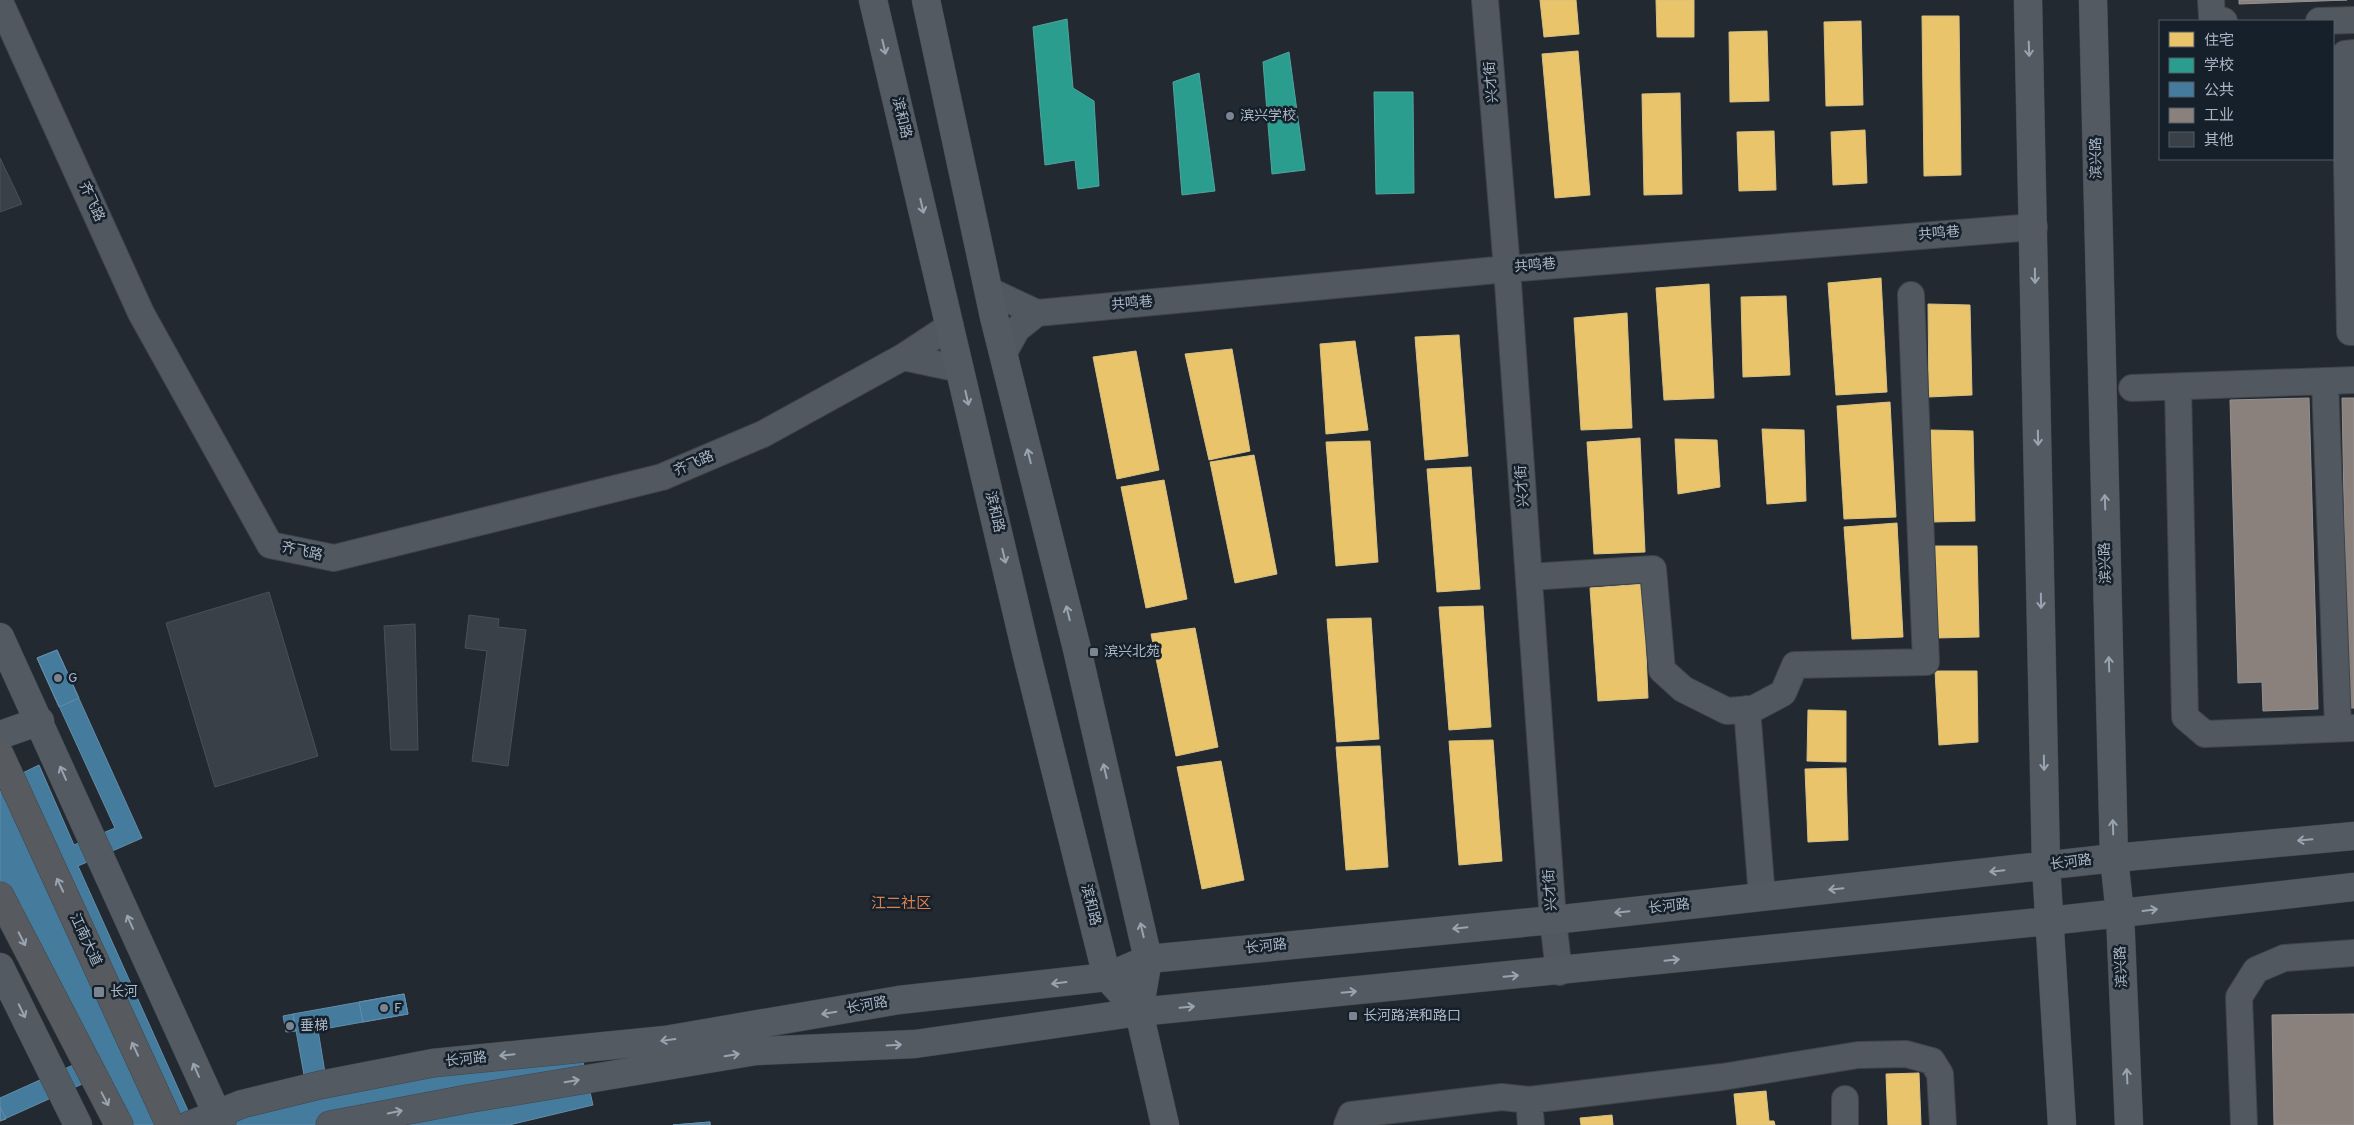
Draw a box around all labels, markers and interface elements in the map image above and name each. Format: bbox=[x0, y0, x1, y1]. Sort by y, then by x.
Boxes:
legend bbox=[2159, 20, 2334, 160]
text: 住宅 bbox=[2204, 32, 2234, 51]
one-way arrow bbox=[880, 39, 889, 55]
one-way arrow bbox=[2024, 40, 2034, 56]
text: 学校 bbox=[2204, 56, 2234, 76]
street label: 兴才街 bbox=[1482, 60, 1502, 104]
text: 公共 bbox=[2204, 82, 2234, 101]
street label: 滨和路 bbox=[888, 96, 914, 140]
place label: 滨兴学校 bbox=[1240, 107, 1296, 125]
text: 工业 bbox=[2204, 107, 2234, 126]
marker: 滨兴学校 bbox=[1224, 110, 1236, 122]
text: 其他 bbox=[2204, 132, 2234, 151]
street label: 滨兴路 bbox=[2088, 137, 2106, 179]
street label: 齐飞路 bbox=[75, 179, 107, 225]
one-way arrow bbox=[918, 197, 927, 213]
street label: 共鸣巷 bbox=[1917, 223, 1961, 244]
street label: 共鸣巷 bbox=[1513, 255, 1557, 276]
one-way arrow bbox=[2030, 268, 2040, 284]
street label: 共鸣巷 bbox=[1110, 293, 1154, 314]
one-way arrow bbox=[963, 389, 972, 405]
one-way arrow bbox=[2033, 430, 2043, 446]
street label: 齐飞路 bbox=[671, 448, 717, 480]
one-way arrow bbox=[1023, 448, 1033, 464]
street label: 兴才街 bbox=[1513, 464, 1533, 508]
street label: 滨和路 bbox=[981, 490, 1007, 534]
one-way arrow bbox=[2100, 494, 2109, 510]
street label: 齐飞路 bbox=[280, 539, 324, 565]
street label: 滨兴路 bbox=[2097, 542, 2115, 584]
one-way arrow bbox=[1000, 548, 1009, 564]
one-way arrow bbox=[2036, 592, 2046, 609]
one-way arrow bbox=[1063, 606, 1072, 622]
place label: 滨兴北苑 bbox=[1104, 643, 1160, 661]
marker: 滨兴北苑 bbox=[1088, 646, 1100, 658]
one-way arrow bbox=[2104, 657, 2114, 673]
place label: G bbox=[68, 670, 78, 687]
marker: G bbox=[52, 672, 64, 684]
one-way arrow bbox=[2039, 755, 2049, 771]
one-way arrow bbox=[1100, 764, 1109, 780]
one-way arrow bbox=[58, 766, 68, 781]
one-way arrow bbox=[2109, 819, 2118, 835]
one-way arrow bbox=[2298, 835, 2314, 845]
street label: 长河路 bbox=[2049, 852, 2093, 874]
one-way arrow bbox=[1990, 866, 2006, 876]
street label: 兴才街 bbox=[1541, 868, 1561, 912]
one-way arrow bbox=[55, 878, 64, 893]
street label: 滨和路 bbox=[1077, 883, 1103, 927]
one-way arrow bbox=[1828, 884, 1844, 894]
district label: 江二社区 bbox=[871, 895, 931, 914]
street label: 长河路 bbox=[1647, 896, 1691, 918]
one-way arrow bbox=[2142, 905, 2158, 915]
one-way arrow bbox=[1614, 907, 1630, 917]
street label: 江南大道 bbox=[65, 911, 105, 969]
one-way arrow bbox=[124, 915, 134, 930]
one-way arrow bbox=[1136, 922, 1146, 938]
one-way arrow bbox=[1453, 924, 1469, 933]
one-way arrow bbox=[18, 931, 27, 946]
street label: 长河路 bbox=[1244, 936, 1288, 958]
street label: 滨兴路 bbox=[2112, 946, 2132, 988]
one-way arrow bbox=[1664, 955, 1680, 965]
one-way arrow bbox=[1503, 971, 1519, 981]
one-way arrow bbox=[1051, 978, 1067, 988]
place label: 长河 bbox=[110, 984, 138, 1001]
marker: 长河 bbox=[92, 985, 106, 999]
one-way arrow bbox=[1341, 987, 1357, 997]
street label: 长河路 bbox=[845, 994, 889, 1018]
place label: F bbox=[394, 1000, 402, 1017]
marker: F bbox=[378, 1002, 390, 1014]
one-way arrow bbox=[1179, 1002, 1195, 1012]
one-way arrow bbox=[17, 1003, 27, 1018]
one-way arrow bbox=[821, 1008, 837, 1018]
place label: 长河路滨和路口 bbox=[1363, 1008, 1461, 1025]
marker: 长河路滨和路口 bbox=[1347, 1010, 1359, 1022]
place label: 垂梯 bbox=[300, 1018, 328, 1035]
marker: 垂梯 bbox=[284, 1020, 296, 1032]
one-way arrow bbox=[661, 1035, 677, 1045]
one-way arrow bbox=[886, 1040, 902, 1049]
one-way arrow bbox=[130, 1042, 140, 1057]
street label: 长河路 bbox=[444, 1049, 488, 1071]
one-way arrow bbox=[724, 1049, 740, 1059]
one-way arrow bbox=[499, 1050, 515, 1060]
one-way arrow bbox=[191, 1063, 201, 1078]
one-way arrow bbox=[2122, 1069, 2132, 1085]
one-way arrow bbox=[564, 1076, 580, 1086]
one-way arrow bbox=[101, 1091, 110, 1106]
one-way arrow bbox=[386, 1107, 402, 1117]

